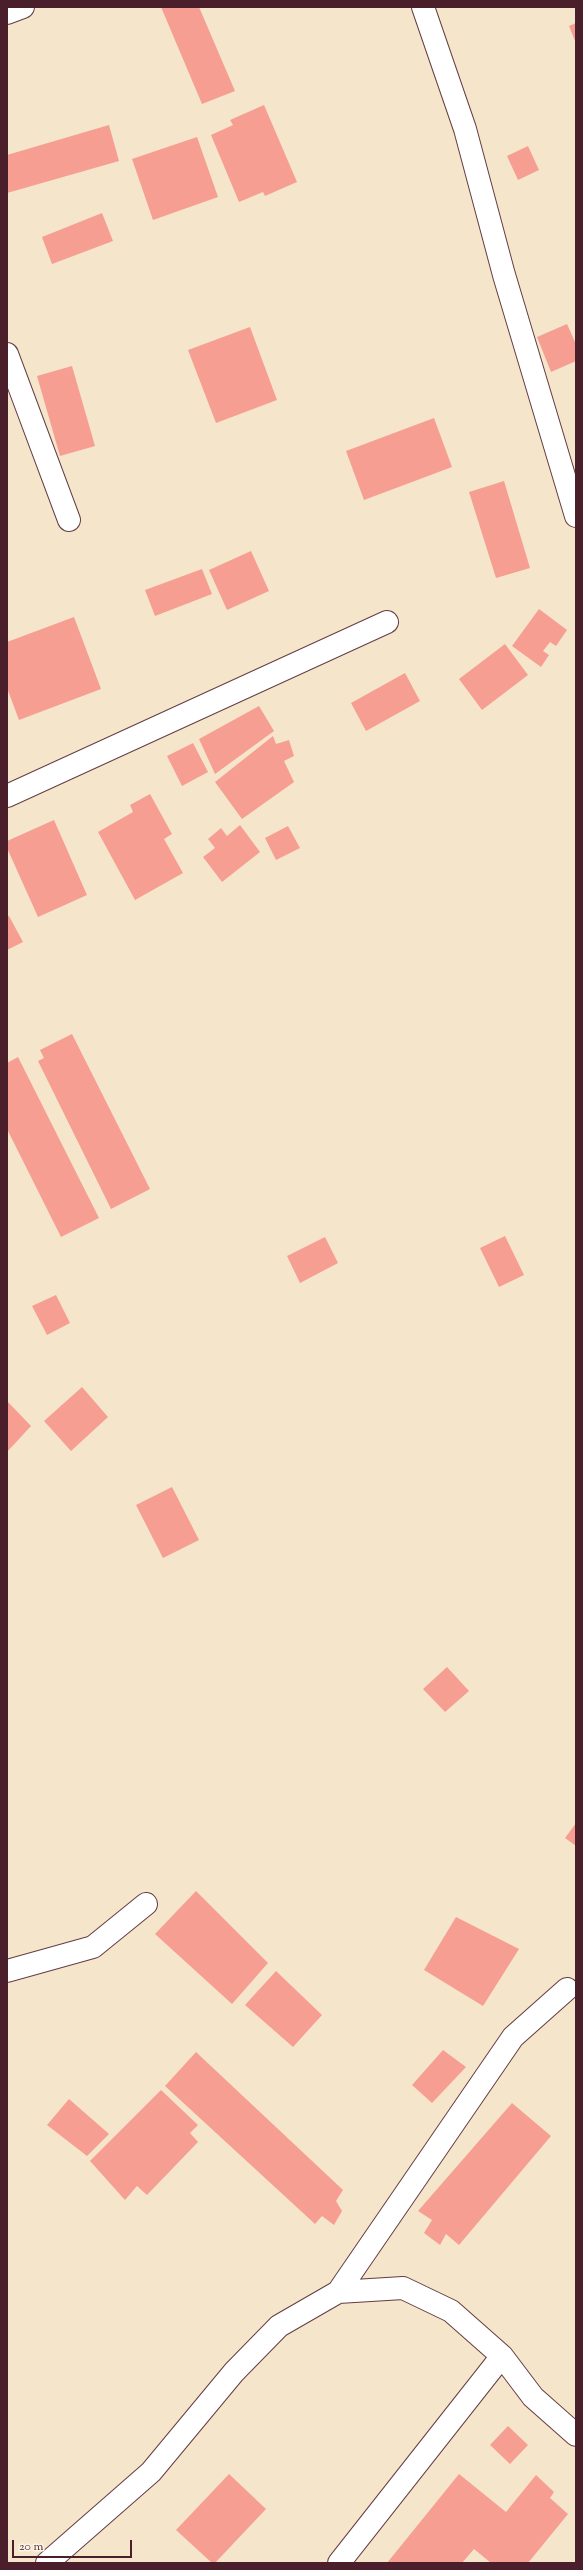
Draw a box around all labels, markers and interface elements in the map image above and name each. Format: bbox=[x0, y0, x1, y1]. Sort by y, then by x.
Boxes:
scale bar bbox=[14, 2532, 134, 2558]
text: 20 m bbox=[19, 2538, 43, 2556]

